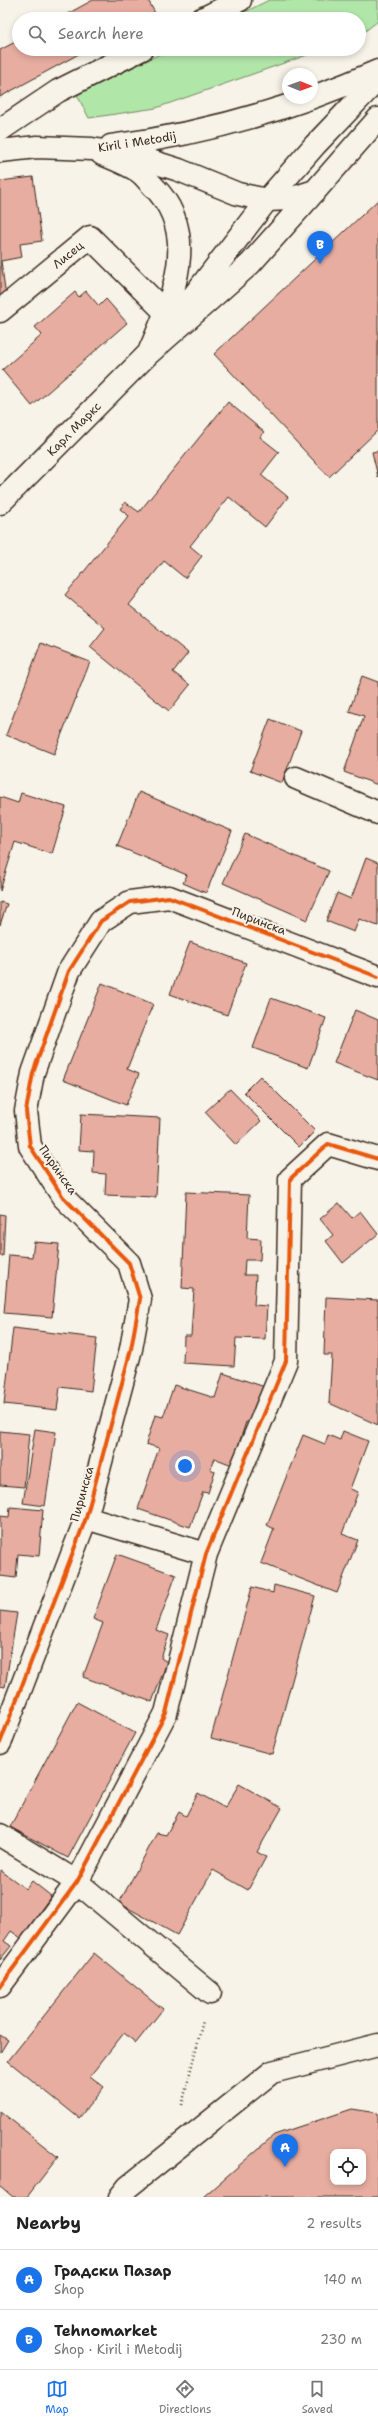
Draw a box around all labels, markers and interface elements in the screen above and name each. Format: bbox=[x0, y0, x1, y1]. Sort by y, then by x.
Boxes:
search box bbox=[12, 12, 366, 56]
icon: search bbox=[26, 23, 48, 45]
text: Search here bbox=[58, 24, 144, 44]
north arrow bbox=[282, 68, 318, 104]
street label: Kiril i Metodij bbox=[97, 128, 177, 156]
pin: B bbox=[307, 231, 333, 264]
street label: Лисец bbox=[49, 237, 87, 272]
street label: Карл Маркс bbox=[43, 398, 105, 460]
street label: Пиринска bbox=[230, 903, 289, 939]
street label: Пиринска bbox=[35, 1142, 81, 1198]
your location bbox=[175, 1456, 195, 1476]
street label: Пиринска bbox=[66, 1464, 98, 1523]
pin: A bbox=[272, 2134, 298, 2167]
map controls bbox=[330, 2149, 366, 2185]
button: locate bbox=[330, 2149, 366, 2185]
text: Nearby bbox=[16, 2212, 81, 2234]
text: 2 results bbox=[306, 2215, 362, 2232]
text: Градски Пазар bbox=[54, 2261, 172, 2281]
text: A bbox=[24, 2271, 34, 2288]
text: 140 m bbox=[323, 2271, 362, 2288]
text: Shop bbox=[54, 2281, 84, 2298]
text: Tehnomarket bbox=[54, 2321, 157, 2341]
text: B bbox=[25, 2331, 33, 2348]
text: 230 m bbox=[320, 2331, 362, 2348]
text: Shop · Kiril i Metodij bbox=[54, 2341, 182, 2358]
tab: Map bbox=[45, 2378, 69, 2417]
tab: Directions bbox=[159, 2378, 211, 2417]
tab: Saved bbox=[302, 2378, 333, 2417]

